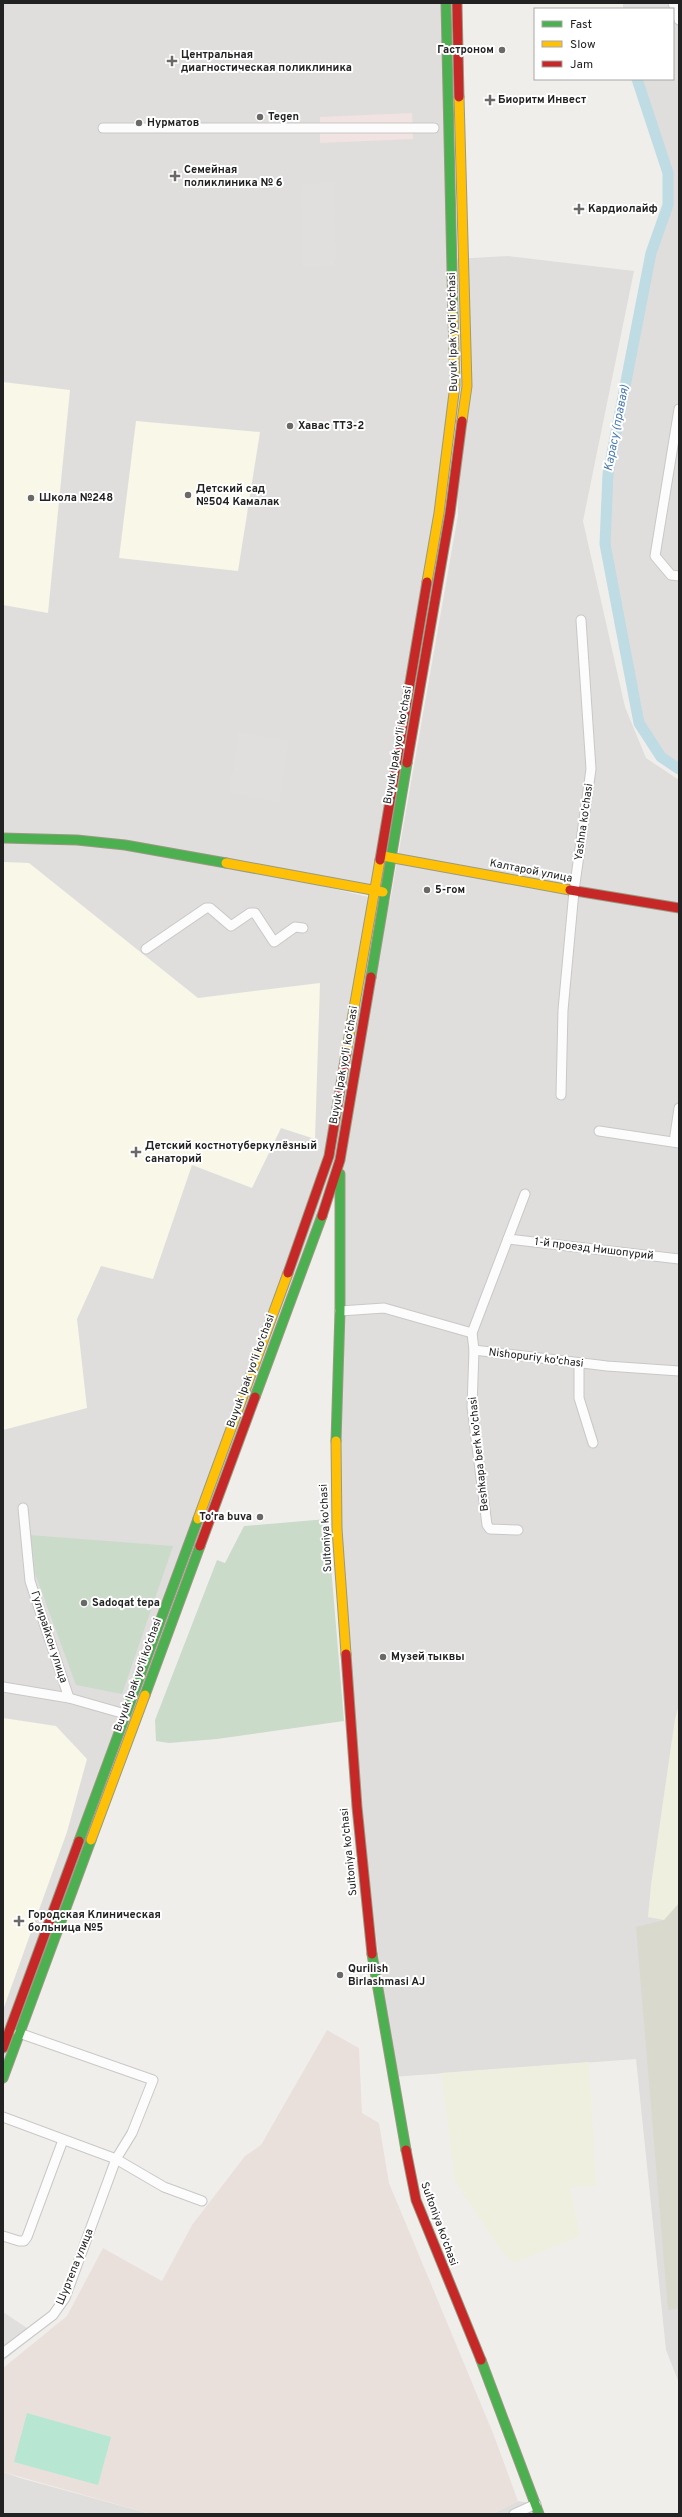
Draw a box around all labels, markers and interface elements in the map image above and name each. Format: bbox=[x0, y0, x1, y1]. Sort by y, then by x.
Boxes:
legend bbox=[534, 8, 674, 80]
text: Fast bbox=[570, 17, 592, 33]
text: Slow bbox=[570, 37, 596, 53]
place label: Гастроном bbox=[437, 43, 494, 57]
marker: Гастроном bbox=[497, 45, 507, 55]
place label: Центральная диагностическая поликлиника bbox=[181, 48, 352, 75]
marker: Центральная диагностическая поликлиника bbox=[166, 55, 178, 67]
text: Jam bbox=[570, 57, 593, 73]
place label: Биоритм Инвест bbox=[498, 93, 586, 107]
marker: Биоритм Инвест bbox=[485, 95, 495, 105]
place label: Tegen bbox=[268, 110, 299, 124]
marker: Tegen bbox=[255, 112, 265, 122]
place label: Нурматов bbox=[147, 116, 199, 130]
marker: Нурматов bbox=[134, 118, 144, 128]
place label: Семейная поликлиника № 6 bbox=[184, 163, 283, 190]
marker: Семейная поликлиника № 6 bbox=[169, 170, 181, 182]
place label: Кардиолайф bbox=[588, 202, 658, 216]
marker: Кардиолайф bbox=[573, 203, 585, 215]
street label: Buyuk Ipak yo'li ko'chasi bbox=[445, 272, 461, 392]
water label: Карасу (правая) bbox=[601, 384, 633, 472]
place label: Хавас ТТЗ-2 bbox=[298, 419, 364, 433]
marker: Хавас ТТЗ-2 bbox=[285, 421, 295, 431]
place label: Детский сад №504 Камалак bbox=[196, 482, 280, 509]
marker: Детский сад №504 Камалак bbox=[183, 490, 193, 500]
place label: Школа №248 bbox=[39, 491, 113, 505]
marker: Школа №248 bbox=[26, 493, 36, 503]
street label: Buyuk Ipak yo'li ko'chasi bbox=[381, 685, 415, 805]
street label: Yashna ko'chasi bbox=[572, 783, 596, 861]
street label: Калтарой улица bbox=[488, 856, 574, 886]
place label: 5-гом bbox=[435, 883, 465, 897]
marker: 5-гом bbox=[422, 885, 432, 895]
street label: Buyuk Ipak yo'li ko'chasi bbox=[327, 1005, 361, 1125]
place label: Детский костнотуберкулёзный санаторий bbox=[145, 1139, 317, 1166]
marker: Детский костнотуберкулёзный санаторий bbox=[130, 1146, 142, 1158]
street label: 1-й проезд Нишопурий bbox=[534, 1235, 654, 1263]
street label: Buyuk Ipak yo'li ko'chasi bbox=[224, 1312, 278, 1430]
street label: Nishopuriy ko'chasi bbox=[488, 1345, 584, 1371]
street label: Beshkapa berk ko'chasi bbox=[466, 1396, 492, 1512]
street label: Sultoniya ko'chasi bbox=[317, 1484, 335, 1572]
place label: To‘ra buva bbox=[199, 1510, 252, 1524]
marker: To‘ra buva bbox=[255, 1512, 265, 1522]
street label: Гулирайхон улица bbox=[28, 1589, 71, 1685]
place label: Sadoqat tepa bbox=[92, 1596, 160, 1610]
marker: Sadoqat tepa bbox=[79, 1598, 89, 1608]
street label: Buyuk Ipak yo'li ko'chasi bbox=[111, 1616, 165, 1734]
place label: Музей тыквы bbox=[391, 1650, 465, 1664]
marker: Музей тыквы bbox=[378, 1652, 388, 1662]
street label: Sultoniya ko'chasi bbox=[337, 1807, 361, 1897]
place label: Городская Клиническая больница №5 bbox=[28, 1908, 161, 1935]
marker: Городская Клиническая больница №5 bbox=[13, 1915, 25, 1927]
place label: Qurilish Birlashmasi AJ bbox=[348, 1962, 425, 1989]
marker: Qurilish Birlashmasi AJ bbox=[335, 1970, 345, 1980]
street label: Sultoniya ko'chasi bbox=[417, 2180, 461, 2268]
street label: Шуртепа улица bbox=[53, 2227, 97, 2307]

